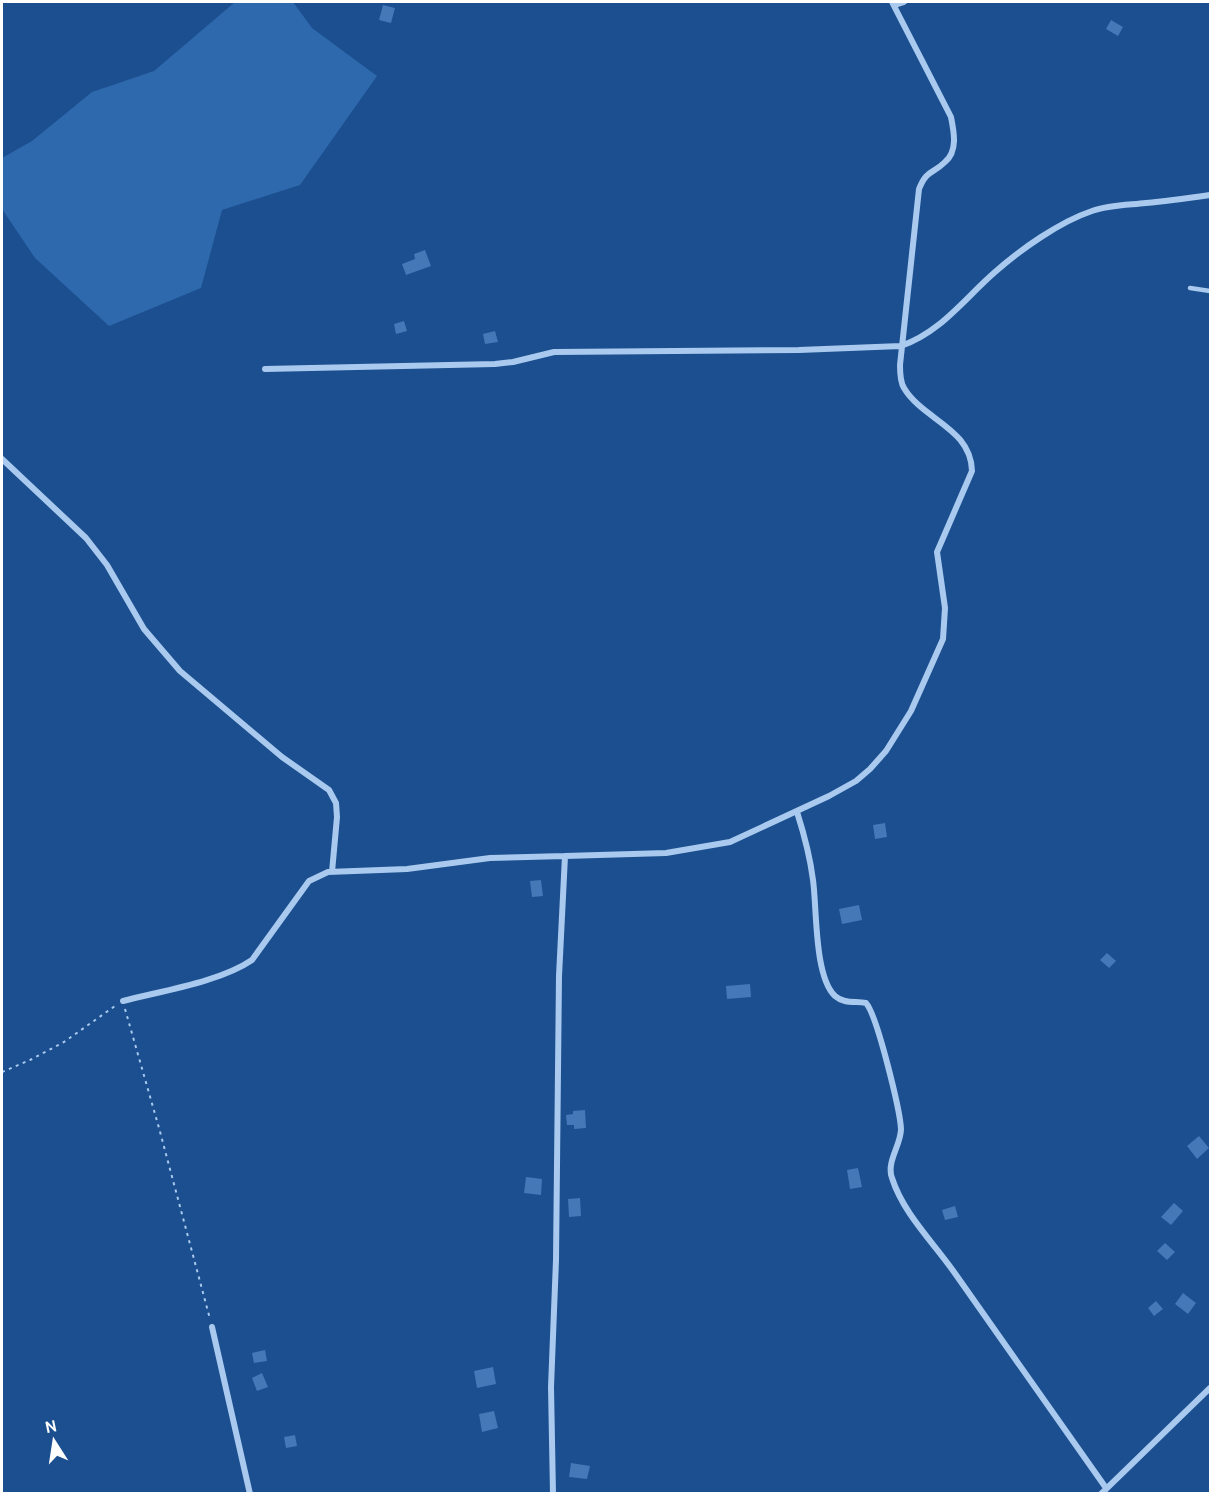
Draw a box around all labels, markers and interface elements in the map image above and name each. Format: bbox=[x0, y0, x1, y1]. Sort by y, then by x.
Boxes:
north arrow bbox=[24, 1411, 84, 1471]
text: N bbox=[43, 1416, 58, 1437]

